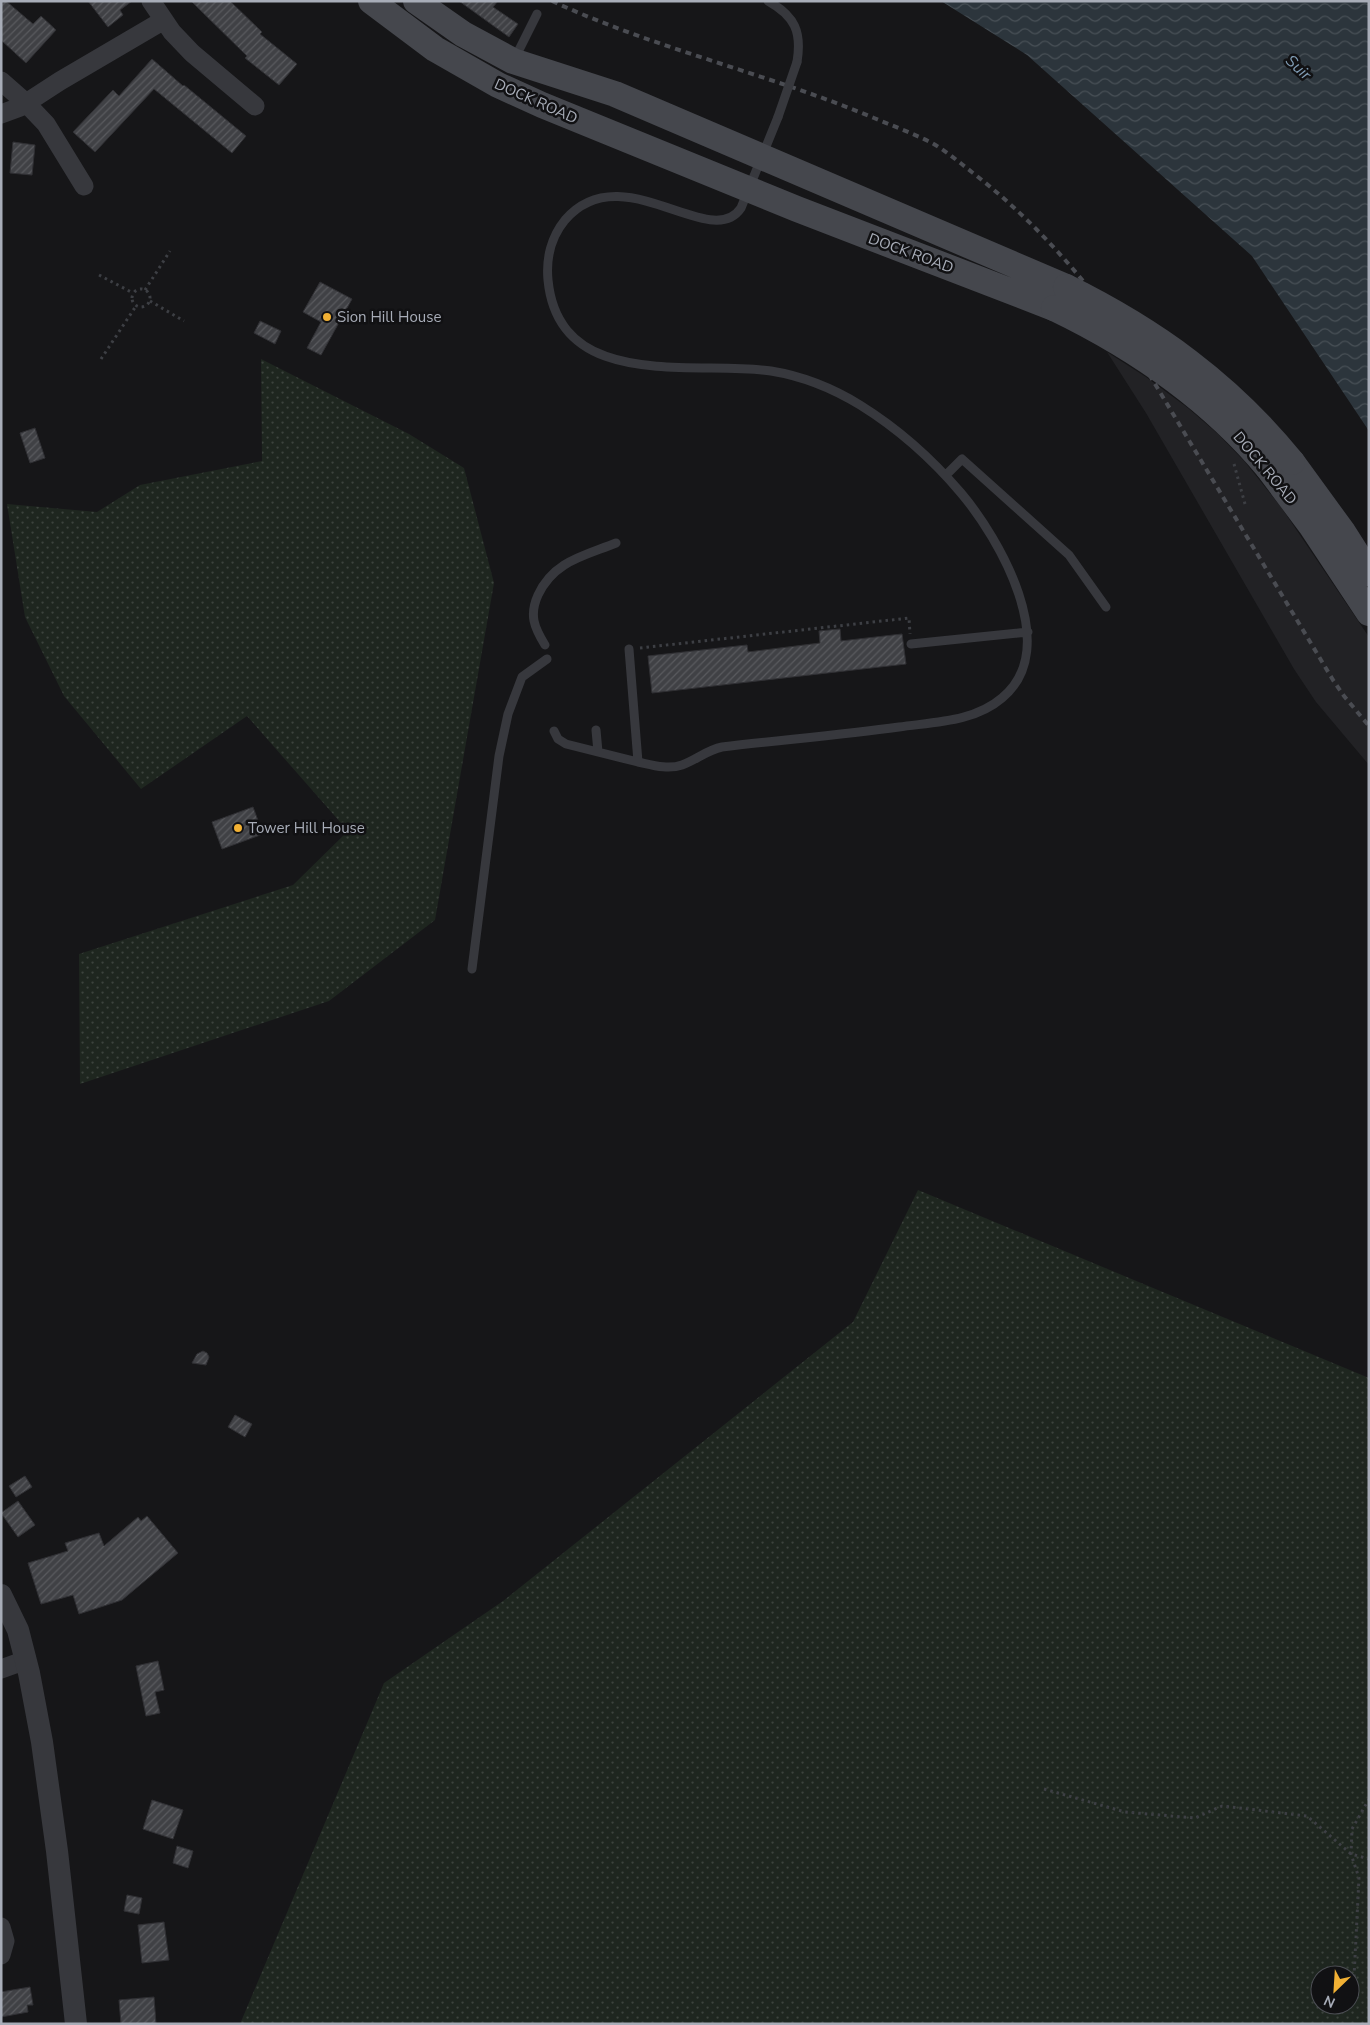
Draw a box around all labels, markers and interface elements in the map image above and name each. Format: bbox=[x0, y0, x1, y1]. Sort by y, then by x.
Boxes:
water label: Suir bbox=[1280, 50, 1317, 86]
street label: DOCK ROAD bbox=[491, 74, 581, 128]
street label: DOCK ROAD bbox=[866, 228, 956, 278]
place label: Sion Hill House bbox=[337, 307, 441, 327]
marker: Sion Hill House bbox=[321, 311, 333, 323]
street label: DOCK ROAD bbox=[1229, 427, 1301, 509]
place label: Tower Hill House bbox=[248, 818, 365, 838]
marker: Tower Hill House bbox=[232, 822, 244, 834]
north arrow bbox=[1310, 1965, 1360, 2015]
text: N bbox=[1321, 1991, 1338, 2012]

